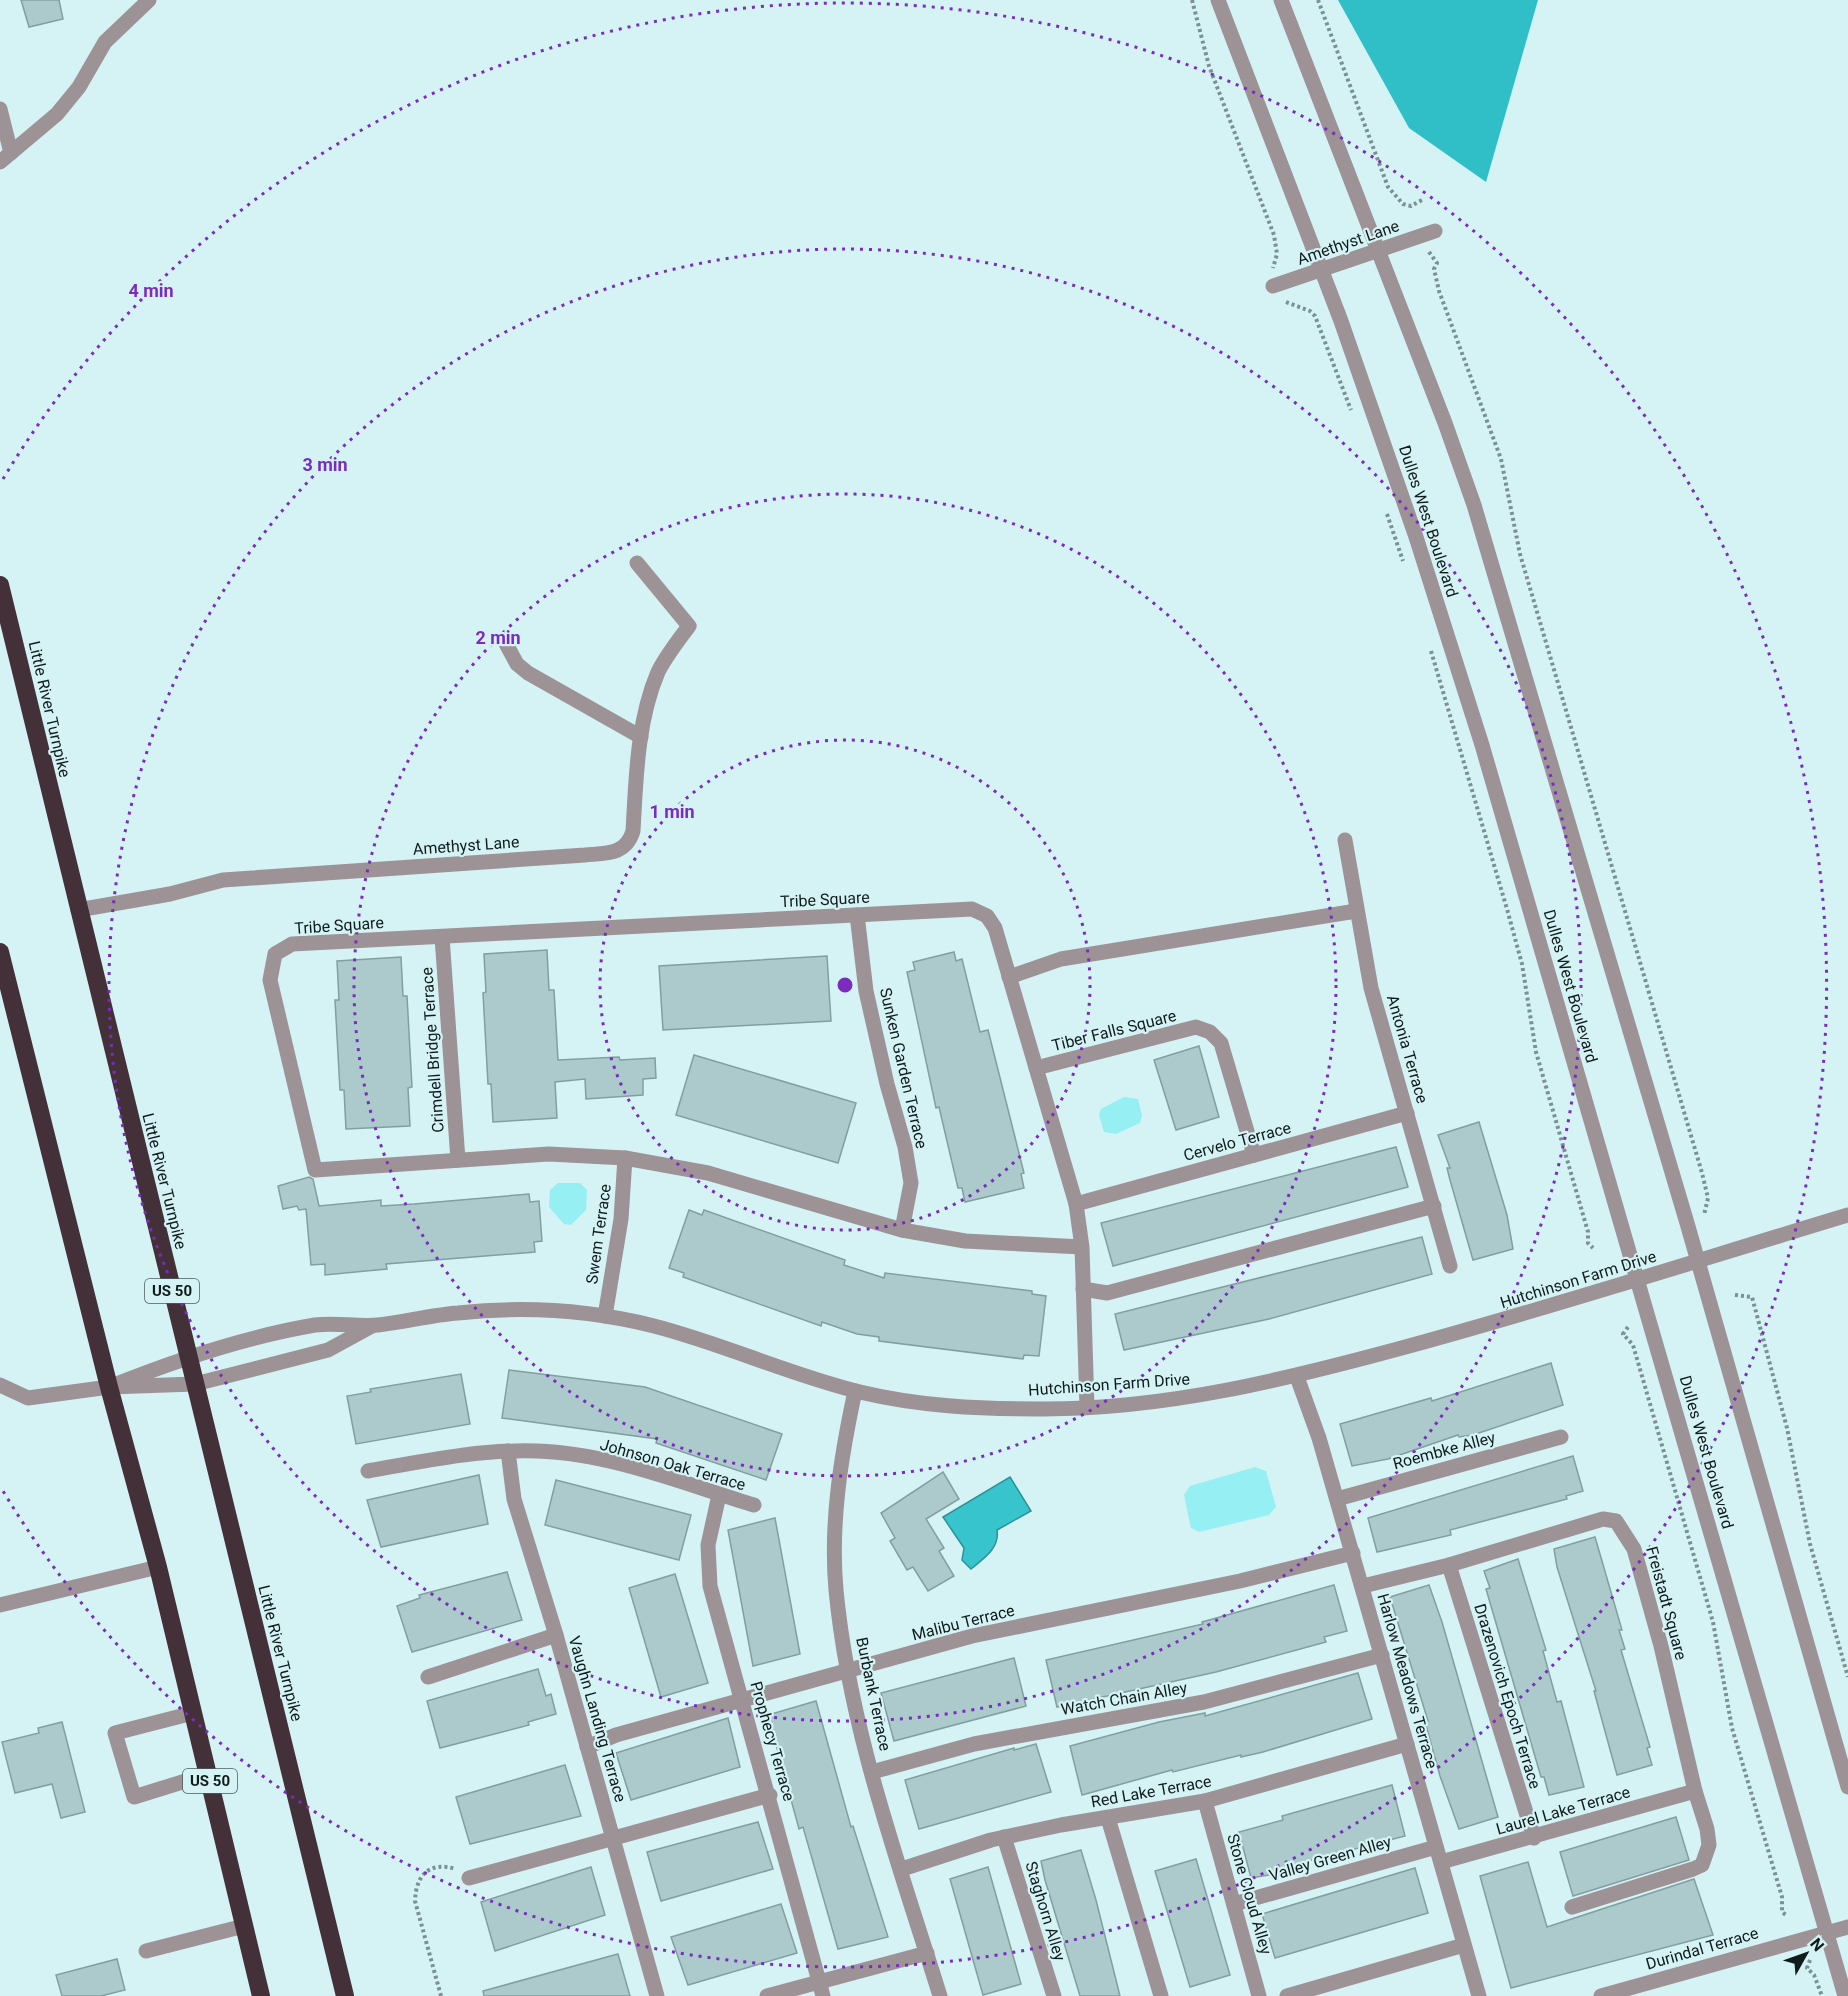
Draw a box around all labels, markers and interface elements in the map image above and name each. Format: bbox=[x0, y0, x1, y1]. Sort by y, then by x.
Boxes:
street label: Amethyst Lane bbox=[1295, 216, 1402, 269]
text: 4 min bbox=[128, 280, 174, 301]
street label: Dulles West Boulevard bbox=[1395, 443, 1462, 599]
text: 3 min bbox=[302, 454, 348, 475]
text: 2 min bbox=[475, 627, 521, 648]
street label: Little River Turnpike bbox=[25, 639, 74, 779]
text: 1 min bbox=[649, 801, 695, 822]
street label: Amethyst Lane bbox=[412, 832, 520, 859]
street label: Tribe Square bbox=[780, 888, 870, 911]
street label: Dulles West Boulevard bbox=[1540, 907, 1601, 1065]
street label: Tribe Square bbox=[294, 913, 384, 938]
street label: Crimdell Bridge Terrace bbox=[417, 967, 448, 1133]
centre of rings bbox=[835, 975, 855, 995]
street label: Sunken Garden Terrace bbox=[876, 986, 931, 1150]
street label: Antonia Terrace bbox=[1383, 993, 1432, 1106]
street label: Tiber Falls Square bbox=[1050, 1006, 1178, 1055]
street label: Little River Turnpike bbox=[138, 1111, 191, 1251]
street label: Cervelo Terrace bbox=[1181, 1118, 1293, 1165]
street label: Swem Terrace bbox=[582, 1183, 615, 1285]
street label: Hutchinson Farm Drive bbox=[1498, 1247, 1658, 1312]
road number: US 50 bbox=[145, 1279, 199, 1303]
street label: Hutchinson Farm Drive bbox=[1027, 1369, 1191, 1400]
street label: Dulles West Boulevard bbox=[1676, 1373, 1737, 1531]
street label: Roembke Alley bbox=[1391, 1428, 1498, 1473]
street label: Johnson Oak Terrace bbox=[598, 1435, 748, 1494]
street label: Freistadt Square bbox=[1642, 1544, 1691, 1662]
street label: Little River Turnpike bbox=[254, 1583, 307, 1723]
street label: Harlow Meadows Terrace bbox=[1373, 1591, 1442, 1771]
street label: Malibu Terrace bbox=[910, 1601, 1016, 1644]
street label: Drazenovich Epoch Terrace bbox=[1470, 1601, 1545, 1791]
street label: Vaughn Landing Terrace bbox=[565, 1634, 630, 1804]
street label: Burbank Terrace bbox=[852, 1635, 895, 1753]
street label: Watch Chain Alley bbox=[1059, 1678, 1189, 1719]
street label: Prophecy Terrace bbox=[746, 1679, 799, 1803]
road number: US 50 bbox=[183, 1769, 237, 1793]
street label: Red Lake Terrace bbox=[1089, 1772, 1213, 1811]
street label: Laurel Lake Terrace bbox=[1494, 1782, 1632, 1839]
street label: Stone Cloud Alley bbox=[1223, 1832, 1276, 1957]
street label: Valley Green Alley bbox=[1267, 1832, 1394, 1885]
street label: Staghorn Alley bbox=[1021, 1859, 1070, 1963]
street label: Durindal Terrace bbox=[1644, 1923, 1761, 1974]
north arrow bbox=[1776, 1924, 1836, 1984]
text: N bbox=[1806, 1934, 1828, 1955]

